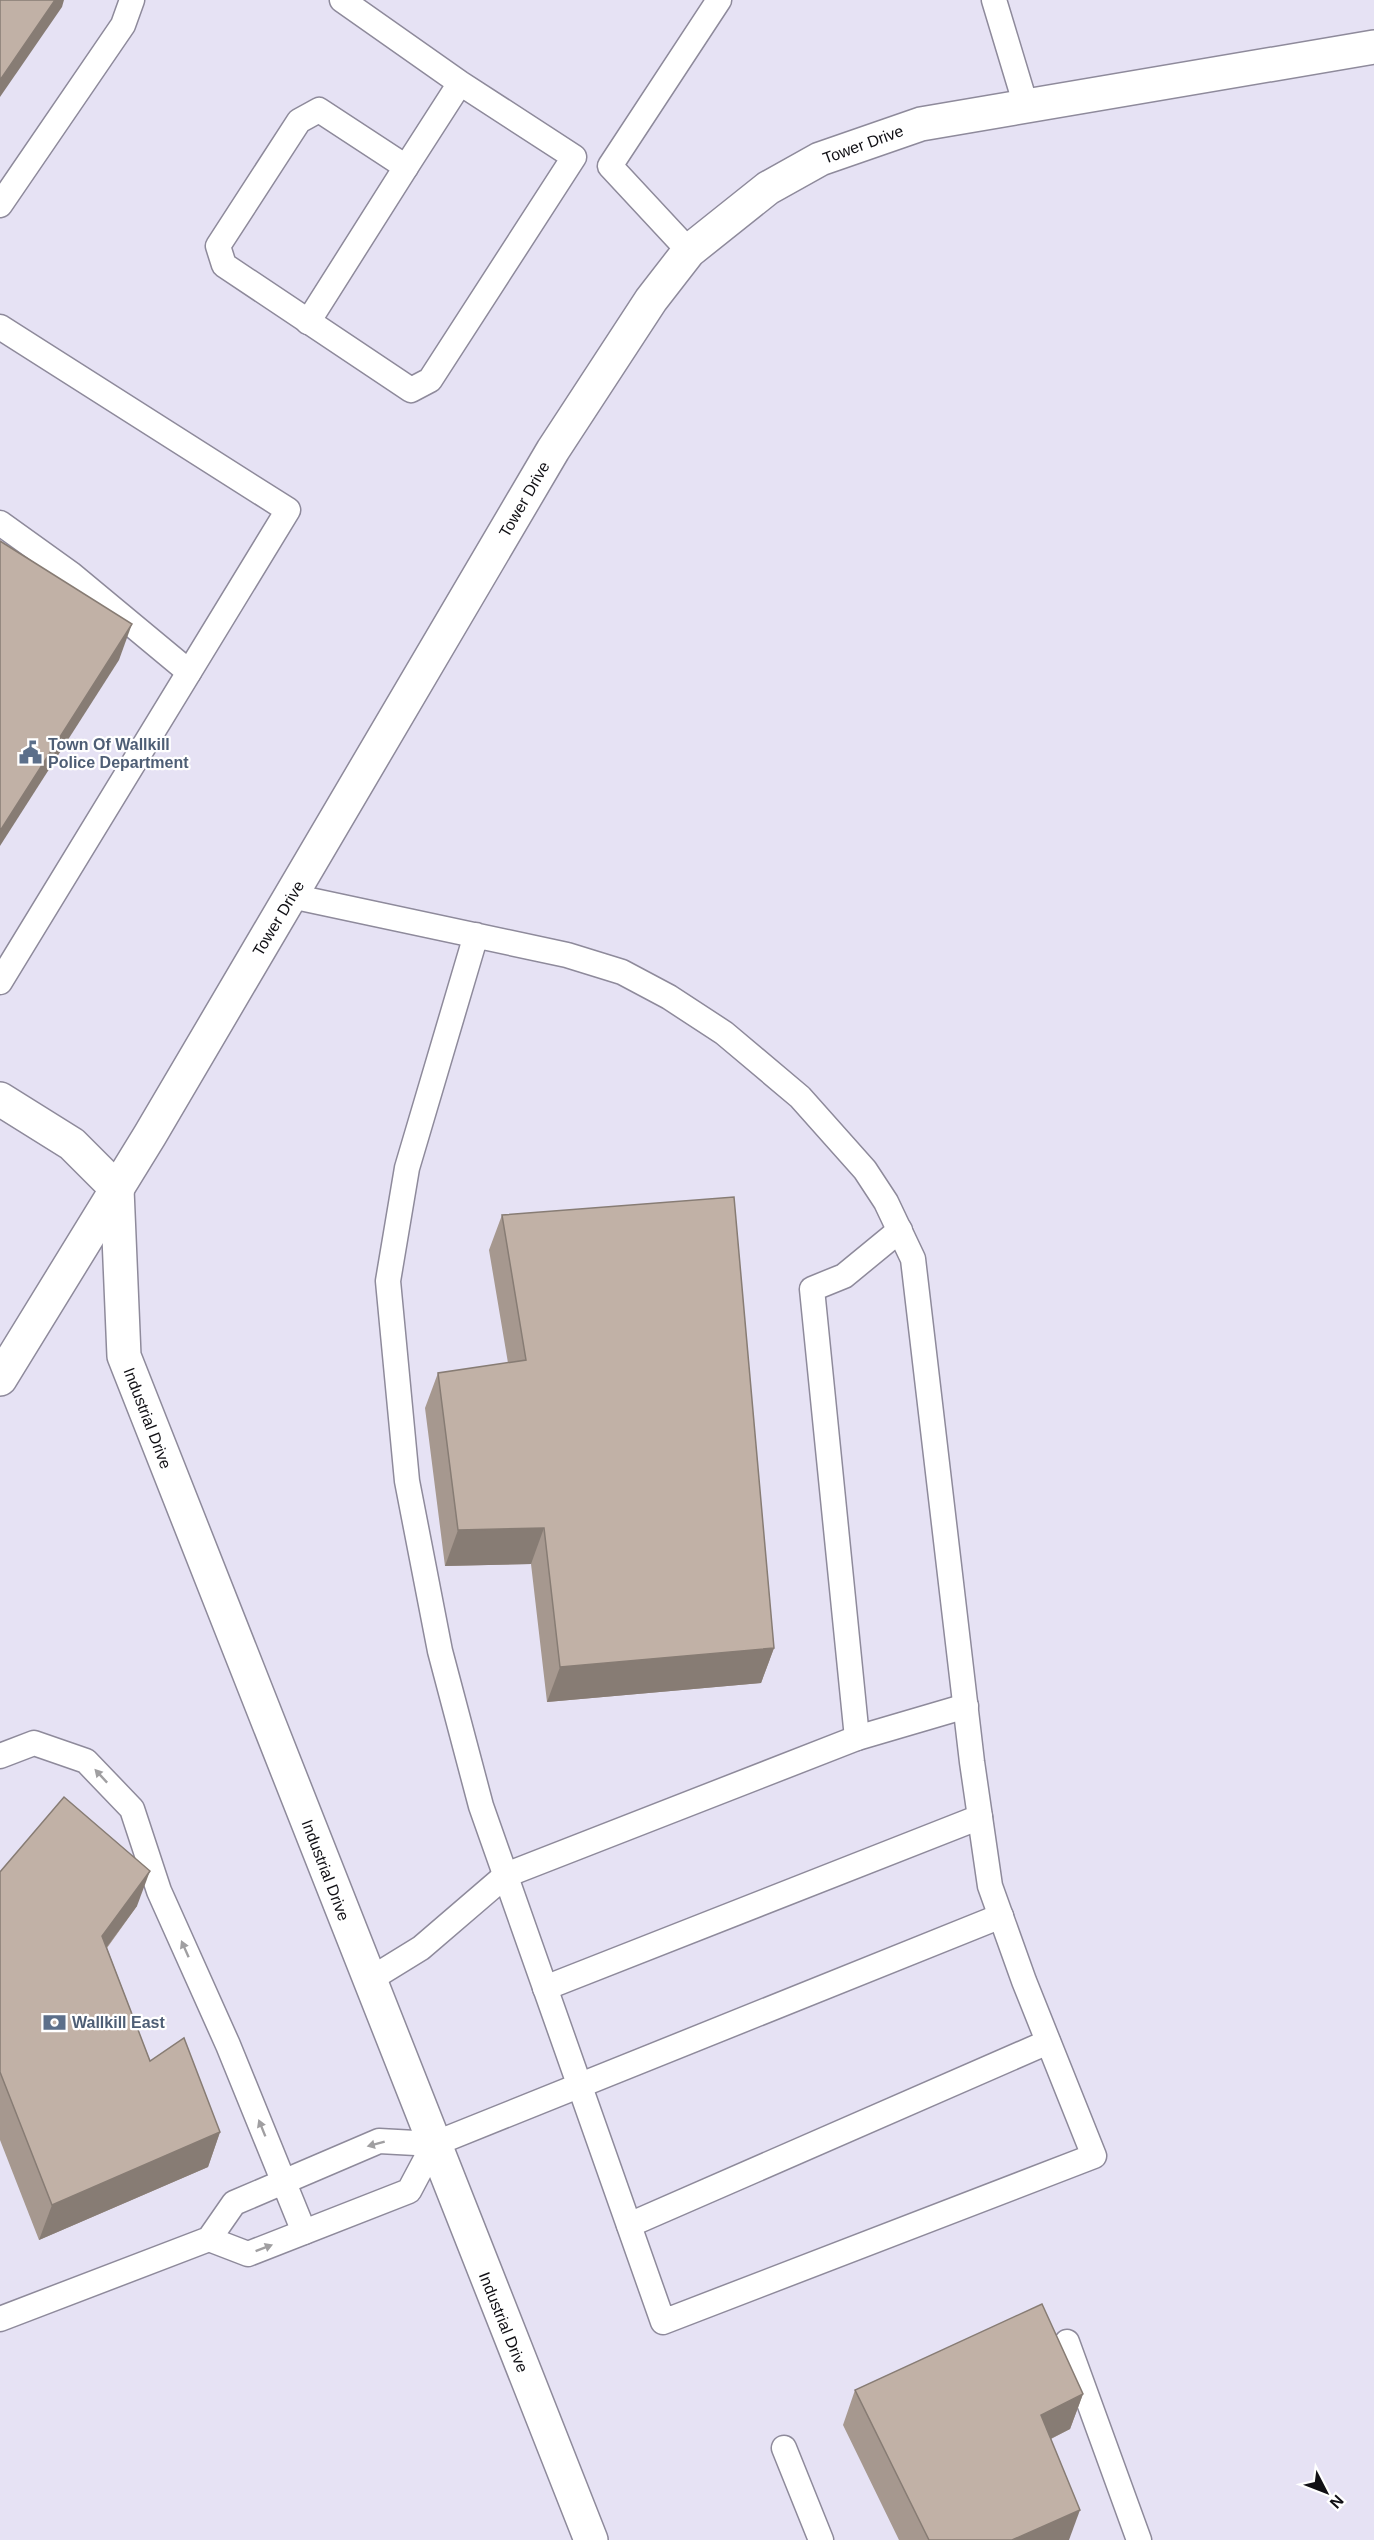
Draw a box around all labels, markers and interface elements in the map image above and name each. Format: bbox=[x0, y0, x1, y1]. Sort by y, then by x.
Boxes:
street label: Tower Drive bbox=[821, 122, 906, 167]
street label: Tower Drive bbox=[496, 458, 553, 540]
place label: Town Of Wallkill Police Department bbox=[48, 736, 189, 771]
public building icon: Town Of Wallkill Police Department bbox=[17, 740, 43, 766]
street label: Tower Drive bbox=[249, 878, 308, 959]
street label: Industrial Drive bbox=[120, 1365, 175, 1471]
one-way arrow bbox=[95, 1769, 108, 1784]
street label: Industrial Drive bbox=[298, 1817, 353, 1923]
one-way arrow bbox=[180, 1939, 190, 1957]
bank icon: Wallkill East bbox=[41, 2009, 67, 2035]
place label: Wallkill East bbox=[72, 2014, 165, 2031]
one-way arrow bbox=[257, 2118, 267, 2136]
one-way arrow bbox=[367, 2140, 385, 2150]
one-way arrow bbox=[255, 2242, 273, 2252]
street label: Industrial Drive bbox=[476, 2270, 531, 2375]
north arrow bbox=[1296, 2462, 1356, 2522]
text: N bbox=[1327, 2492, 1347, 2512]

